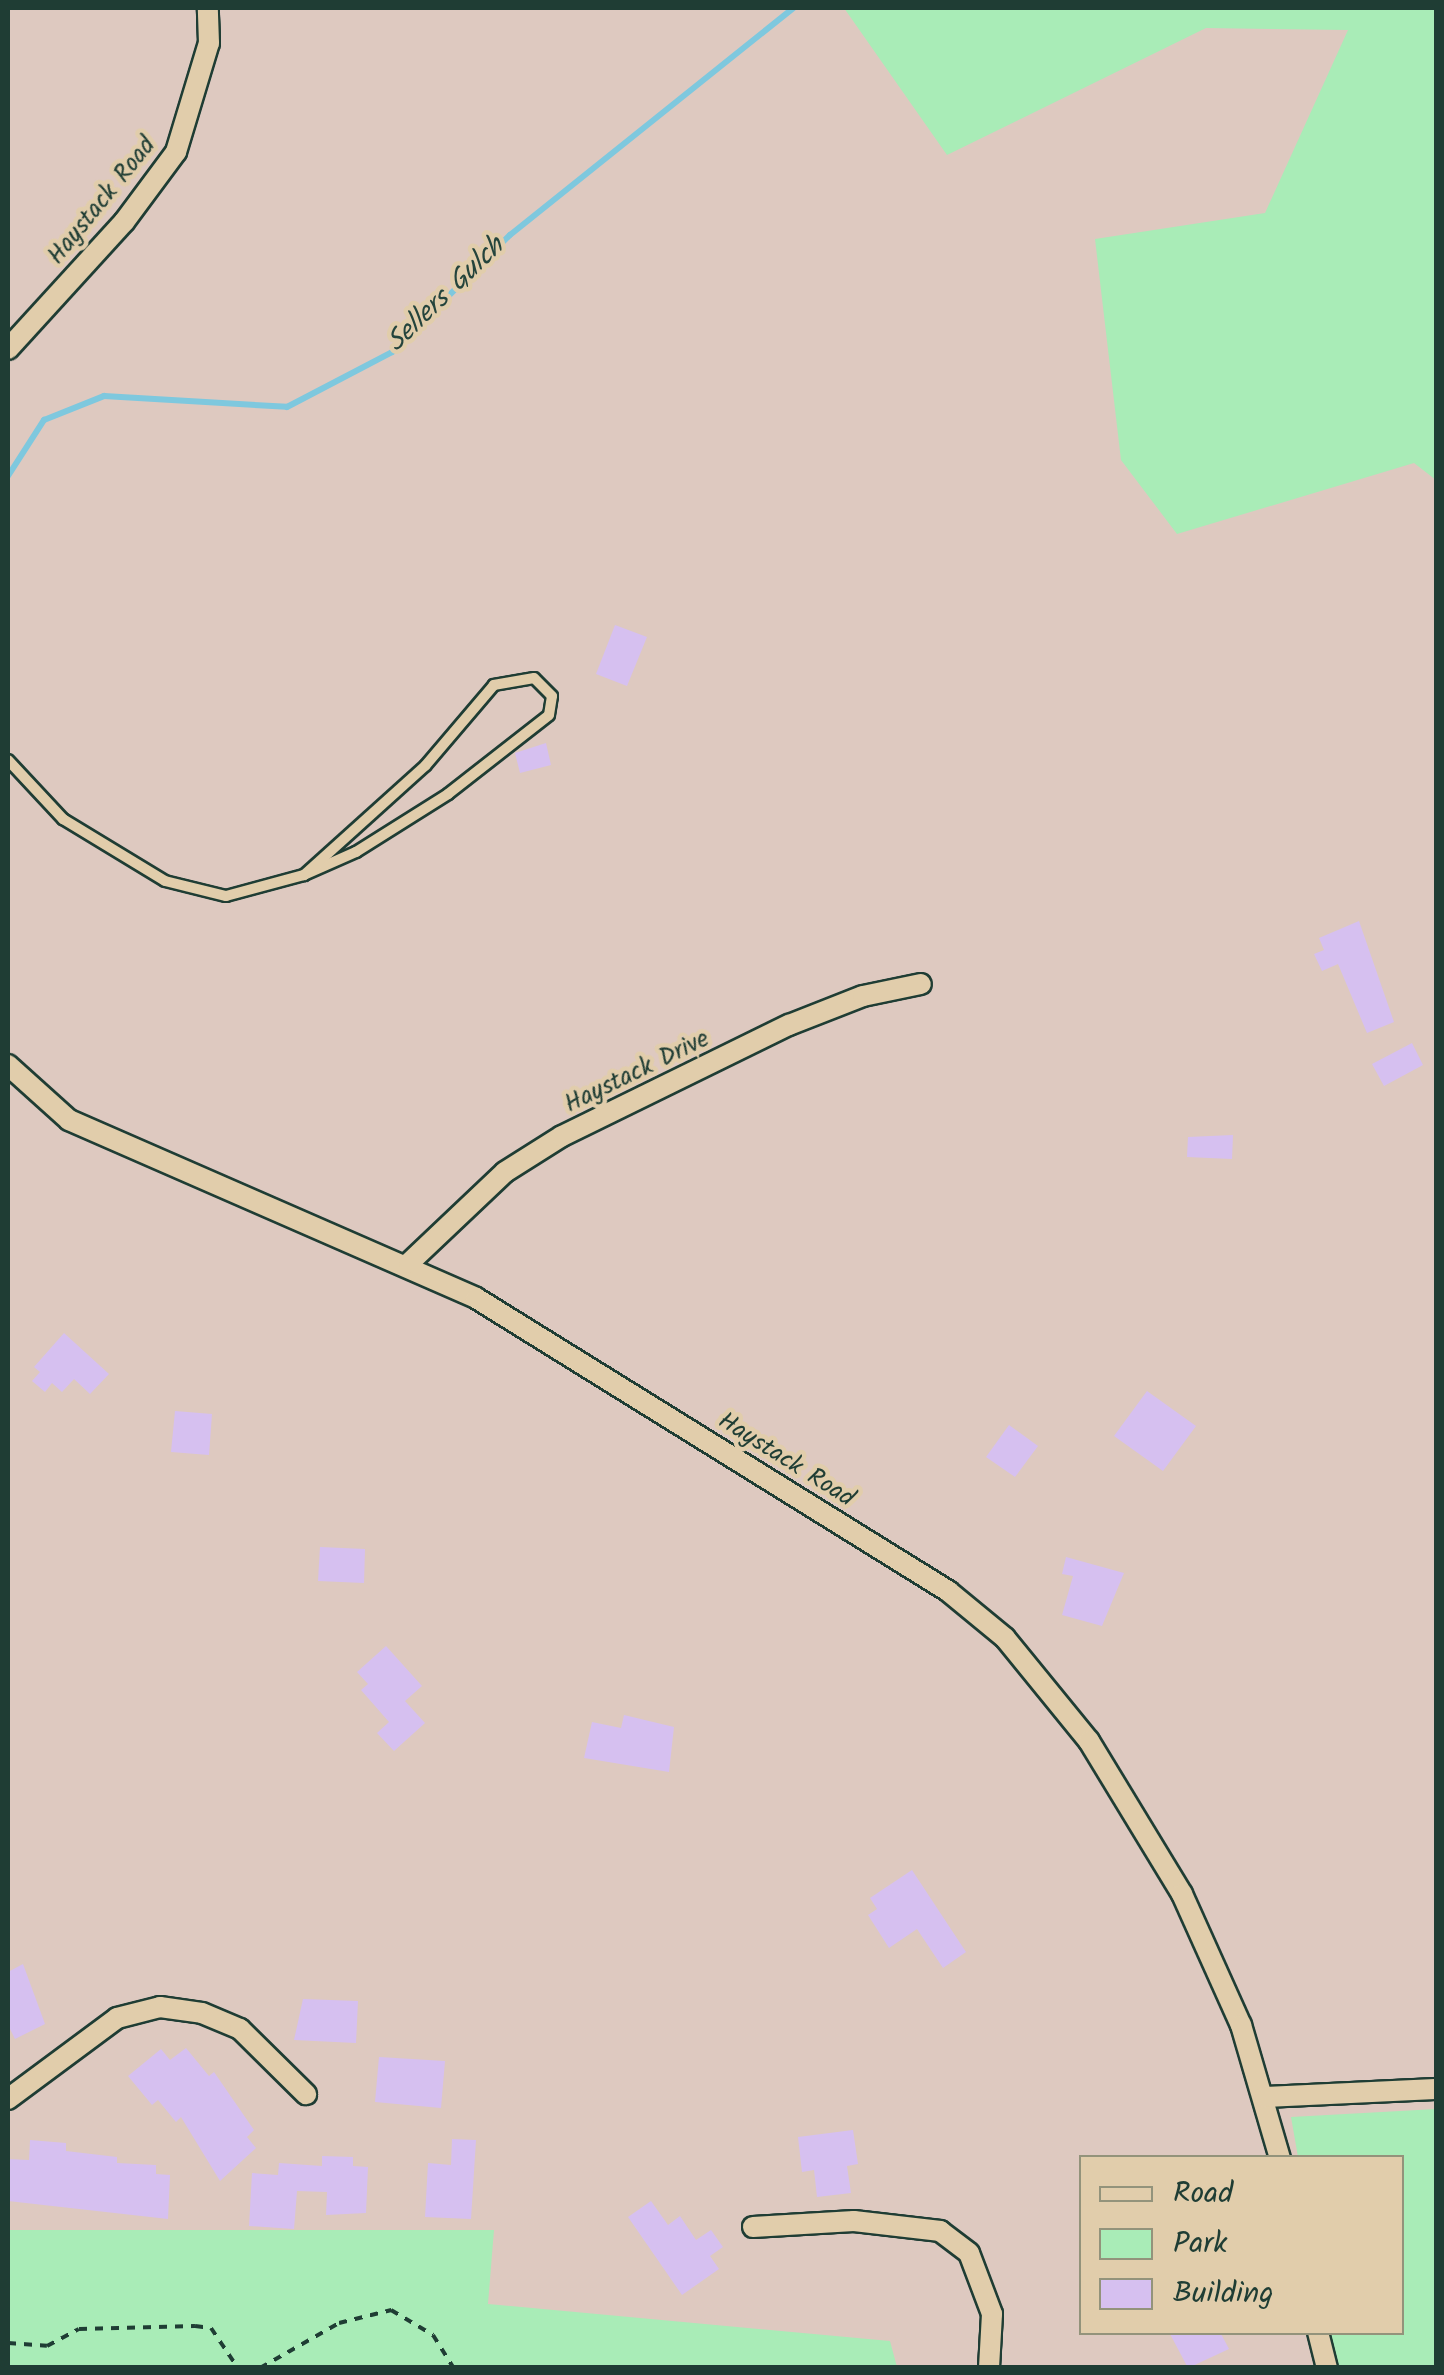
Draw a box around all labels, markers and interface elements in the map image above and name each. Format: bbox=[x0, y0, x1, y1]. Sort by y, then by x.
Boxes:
street label: Haystack Road bbox=[41, 131, 163, 271]
water label: Sellers Gulch bbox=[380, 230, 512, 360]
street label: Haystack Drive bbox=[560, 1024, 714, 1120]
street label: Haystack Road bbox=[712, 1406, 860, 1514]
legend bbox=[1079, 2155, 1404, 2335]
text: Road bbox=[1173, 2170, 1233, 2218]
text: Park bbox=[1173, 2220, 1227, 2268]
text: Building bbox=[1173, 2270, 1273, 2318]

